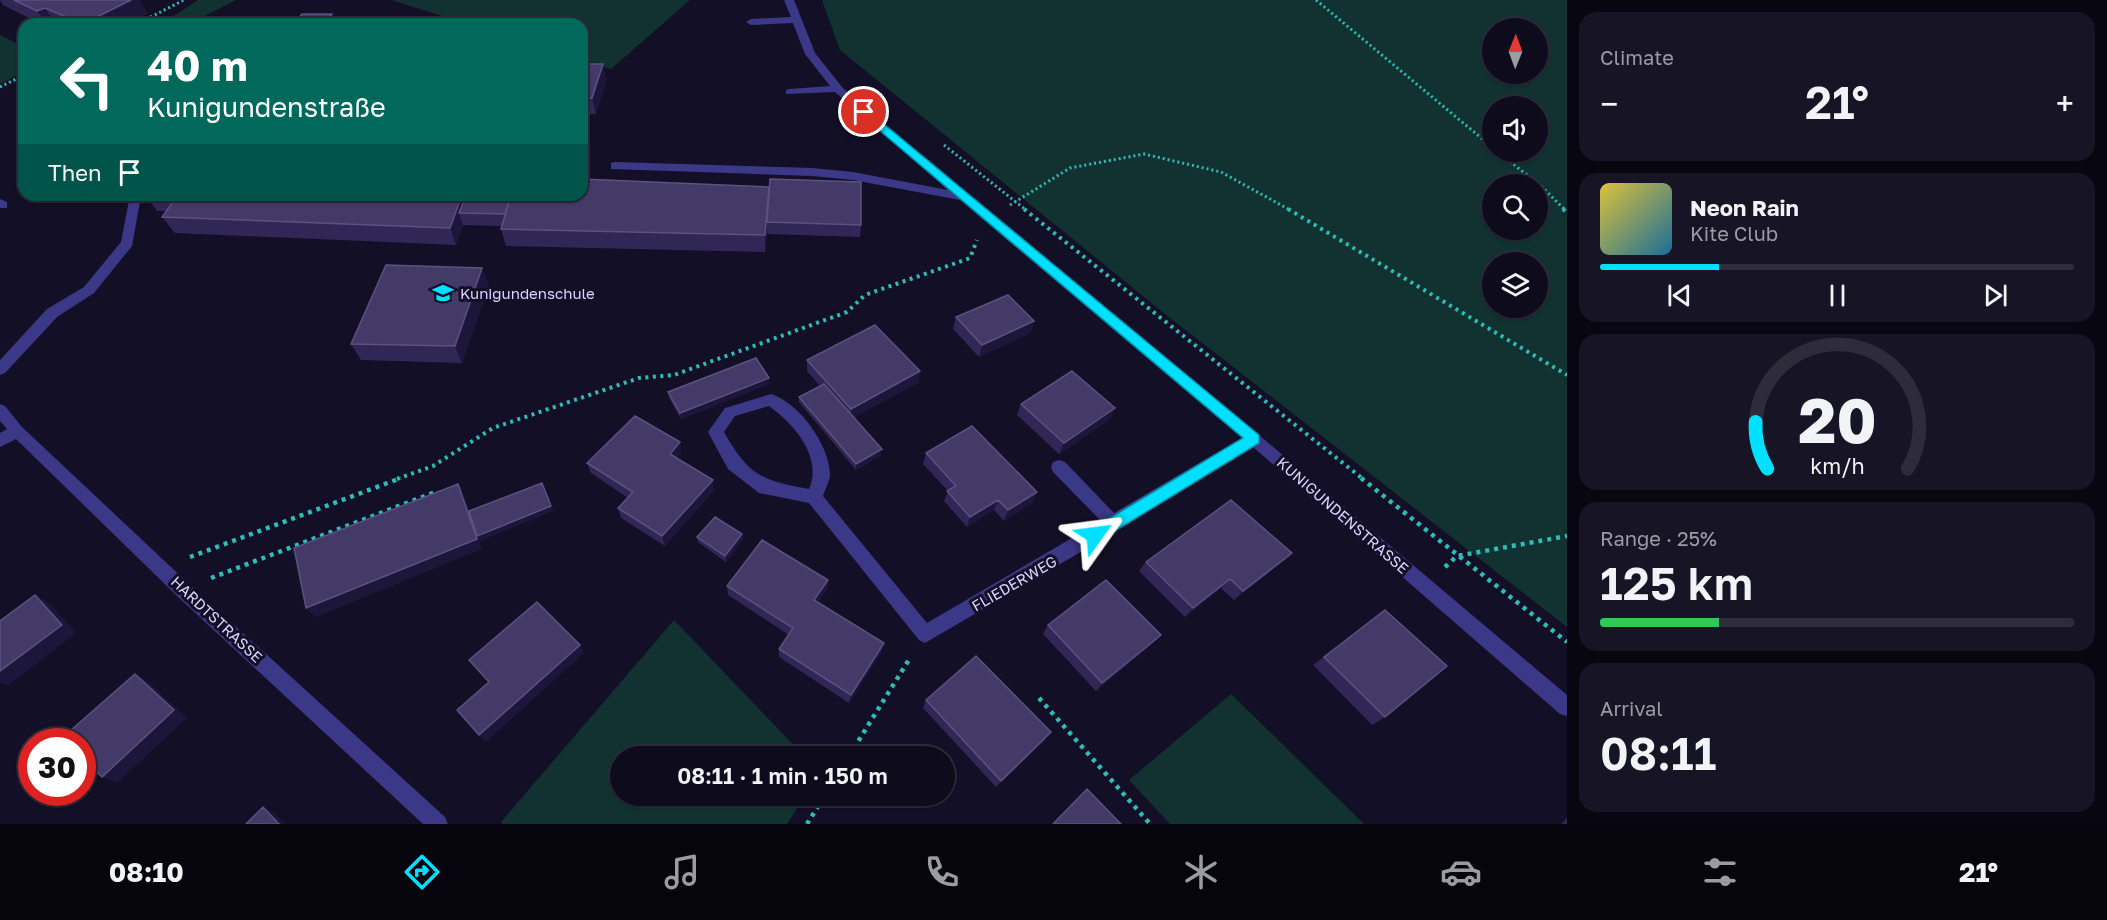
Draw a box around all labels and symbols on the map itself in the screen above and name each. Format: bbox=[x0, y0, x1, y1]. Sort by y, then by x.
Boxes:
north arrow bbox=[1482, 18, 1548, 84]
pin bbox=[838, 86, 889, 137]
school or university icon: Kunigundenschule bbox=[431, 281, 455, 305]
place label: Kunigundenschule bbox=[460, 284, 595, 302]
street label: KUNIGUNDENSTRASSE bbox=[1273, 453, 1413, 577]
position arrow bbox=[1063, 503, 1127, 567]
street label: FLIEDERWEG bbox=[968, 551, 1060, 615]
street label: HARDTSTRASSE bbox=[168, 572, 266, 666]
speed limit sign: 30 bbox=[18, 728, 96, 806]

